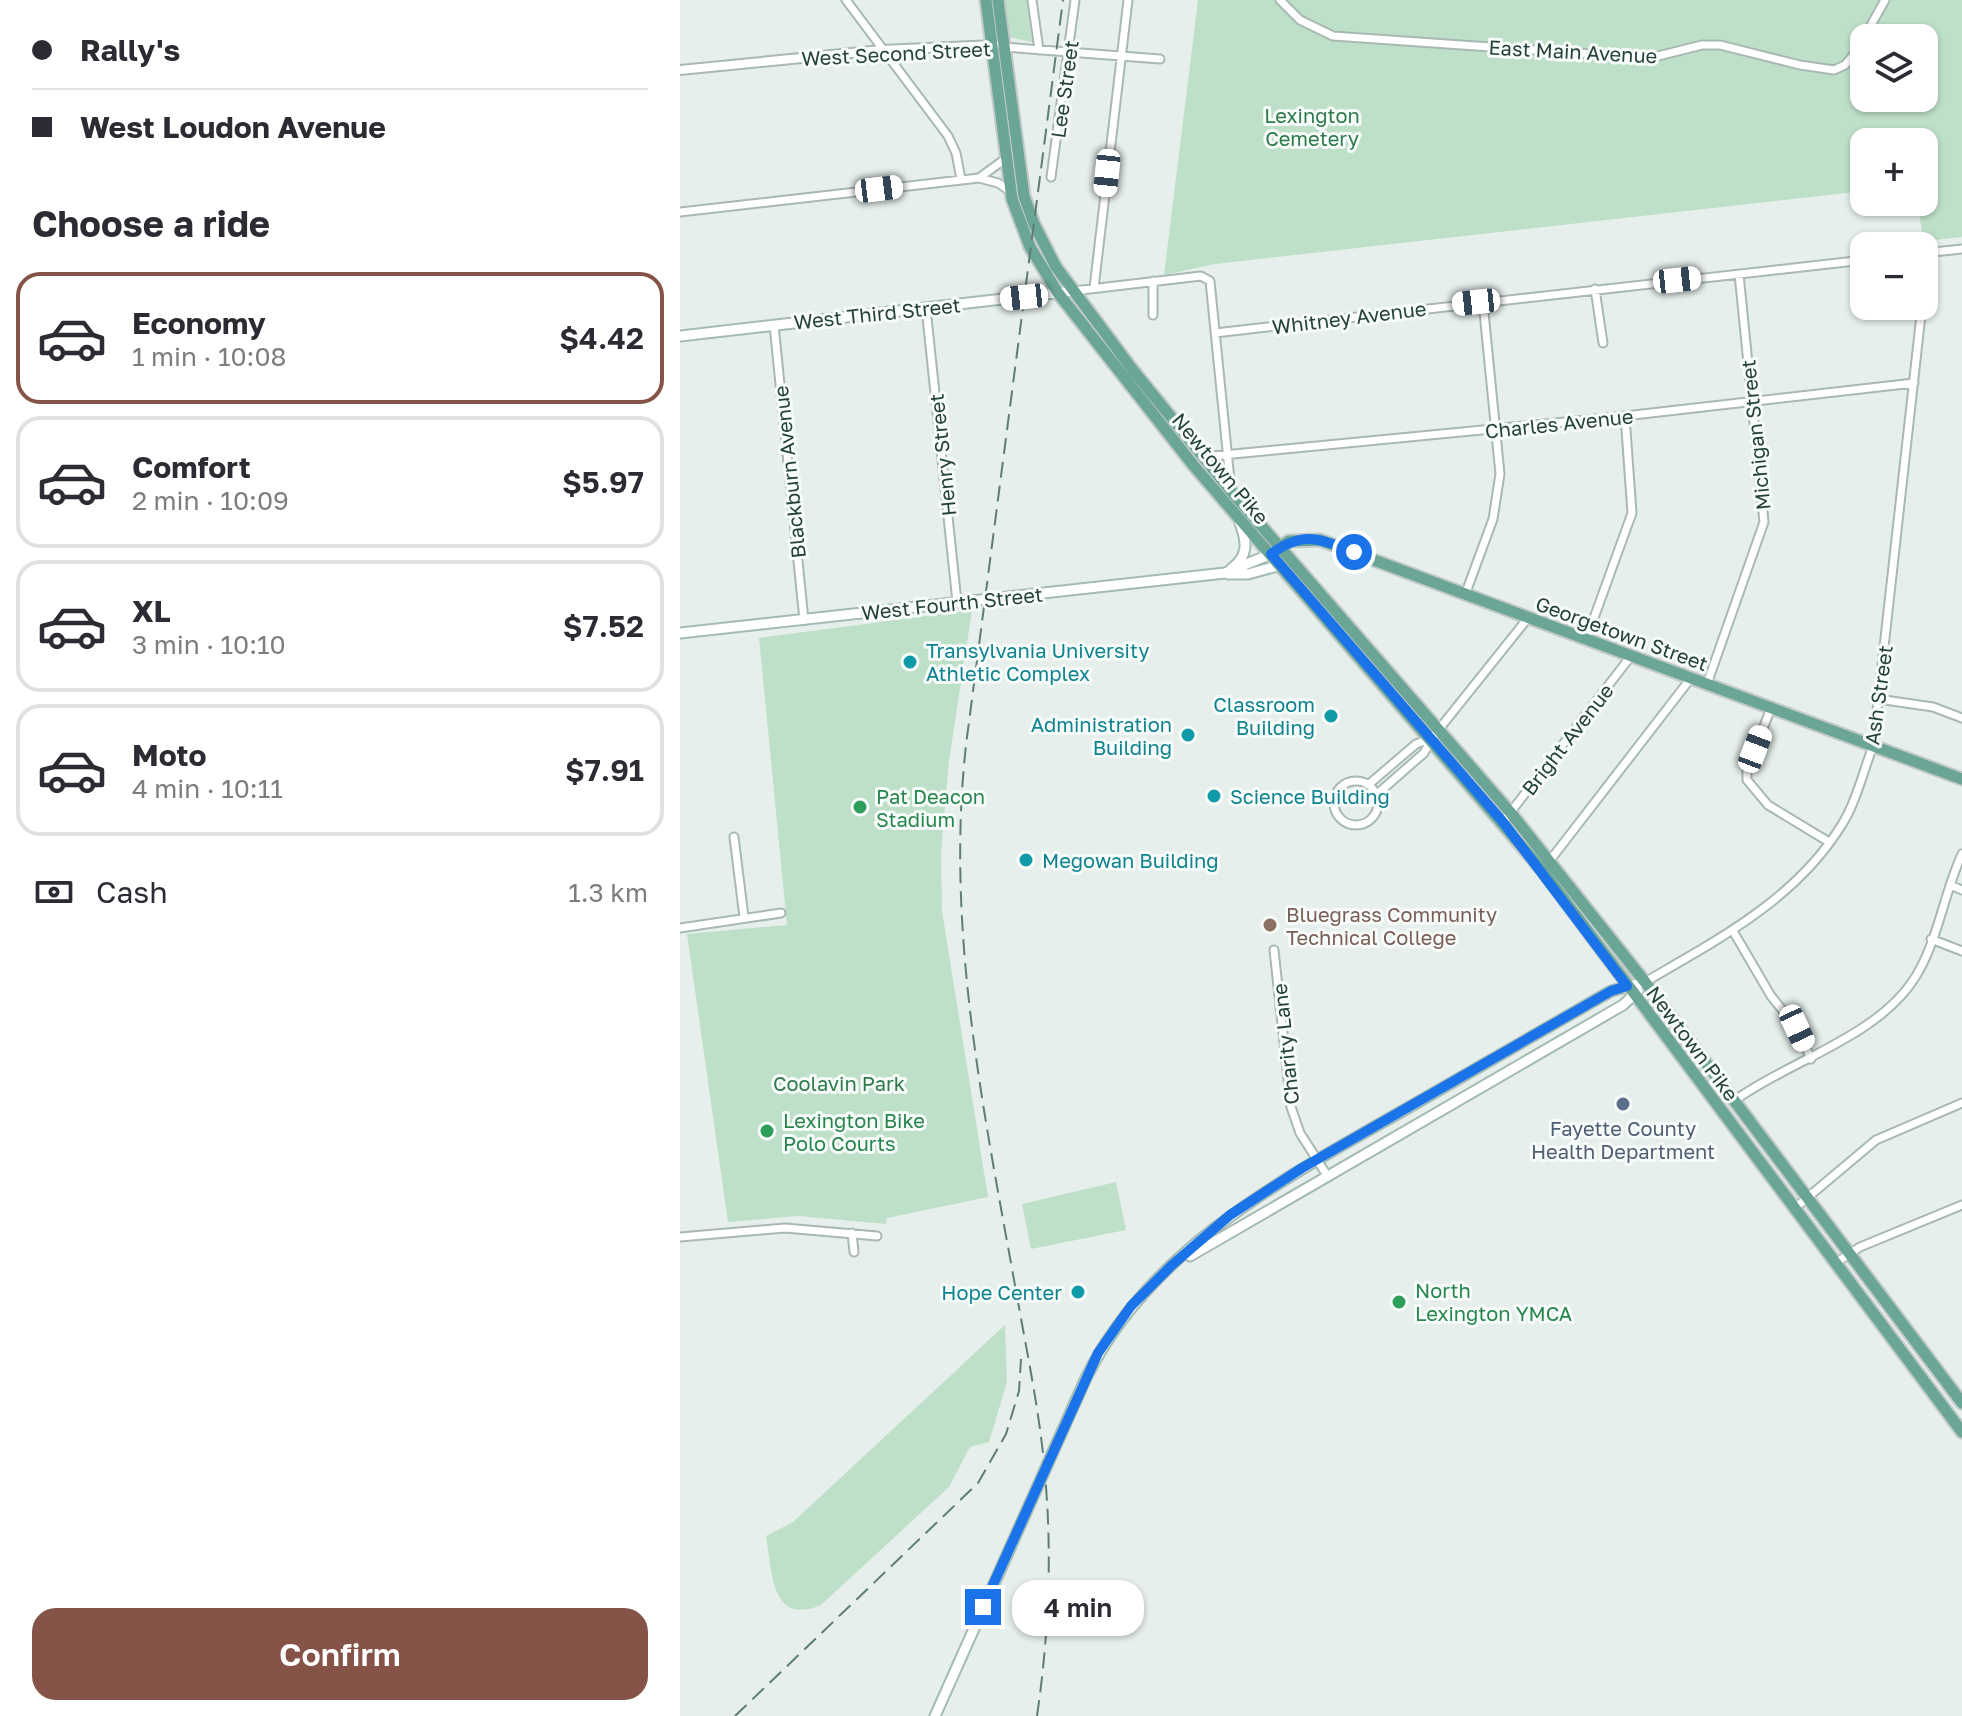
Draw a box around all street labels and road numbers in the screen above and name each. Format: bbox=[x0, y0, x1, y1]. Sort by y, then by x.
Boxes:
street label: East Main Avenue bbox=[1488, 35, 1658, 67]
street label: West Second Street bbox=[801, 36, 991, 70]
street label: Lee Street bbox=[1045, 39, 1083, 139]
street label: West Third Street bbox=[792, 292, 962, 334]
street label: Whitney Avenue bbox=[1271, 296, 1427, 338]
street label: Michigan Street bbox=[1735, 359, 1775, 511]
street label: Blackburn Avenue bbox=[768, 385, 810, 559]
street label: Henry Street bbox=[924, 393, 960, 517]
street label: Charles Avenue bbox=[1484, 403, 1634, 443]
street label: Newtown Pike bbox=[1168, 408, 1274, 528]
street label: West Fourth Street bbox=[860, 582, 1044, 624]
street label: Georgetown Street bbox=[1533, 591, 1711, 675]
street label: Ash Street bbox=[1859, 644, 1897, 746]
street label: Bright Avenue bbox=[1516, 679, 1618, 799]
street label: Newtown Pike bbox=[1642, 981, 1744, 1105]
street label: Charity Lane bbox=[1267, 982, 1303, 1106]

